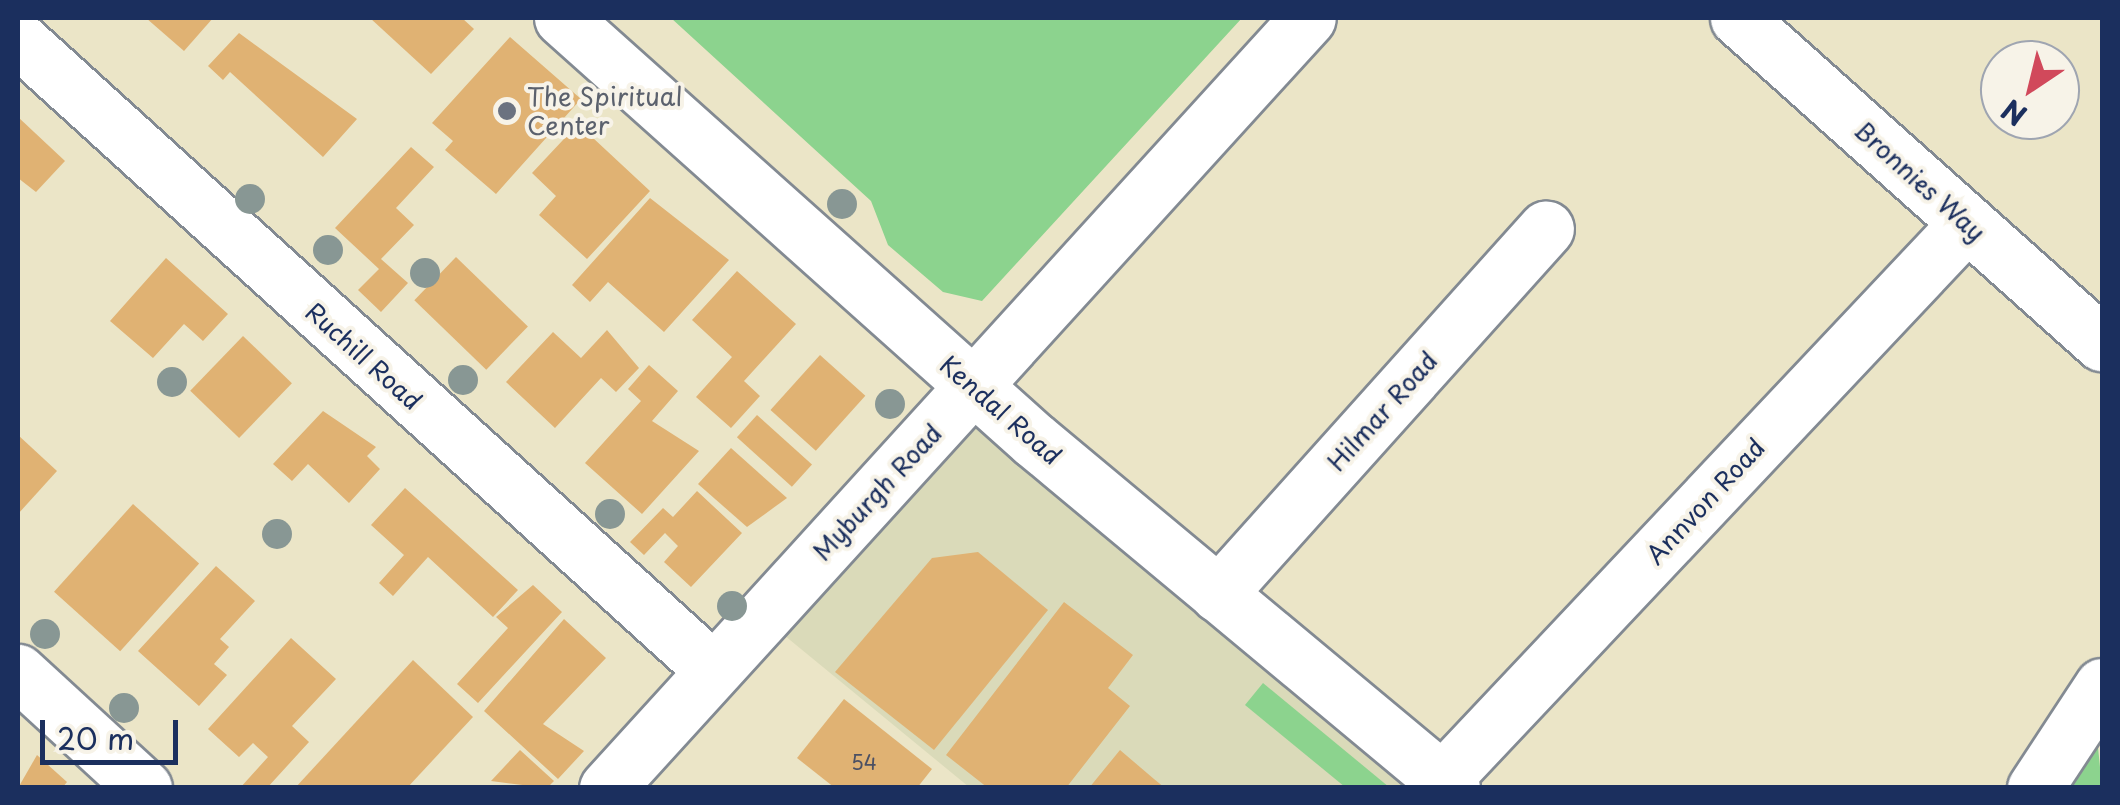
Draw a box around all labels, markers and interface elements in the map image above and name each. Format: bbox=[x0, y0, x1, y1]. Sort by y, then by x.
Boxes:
north arrow bbox=[1980, 40, 2080, 140]
place label: The Spiritual Center bbox=[527, 82, 683, 141]
text: N bbox=[1992, 89, 2035, 137]
marker: The Spiritual Center bbox=[496, 100, 518, 122]
street label: Bronnies Way bbox=[1848, 114, 1992, 248]
street label: Ruchill Road bbox=[300, 296, 428, 416]
street label: Hilmar Road bbox=[1320, 345, 1444, 477]
street label: Kendal Road bbox=[934, 349, 1068, 471]
street label: Myburgh Road bbox=[806, 418, 948, 566]
street label: Annvon Road bbox=[1640, 432, 1770, 570]
scale bar bbox=[45, 700, 182, 762]
text: 20 m bbox=[57, 715, 134, 760]
house number: 54 bbox=[851, 750, 877, 774]

